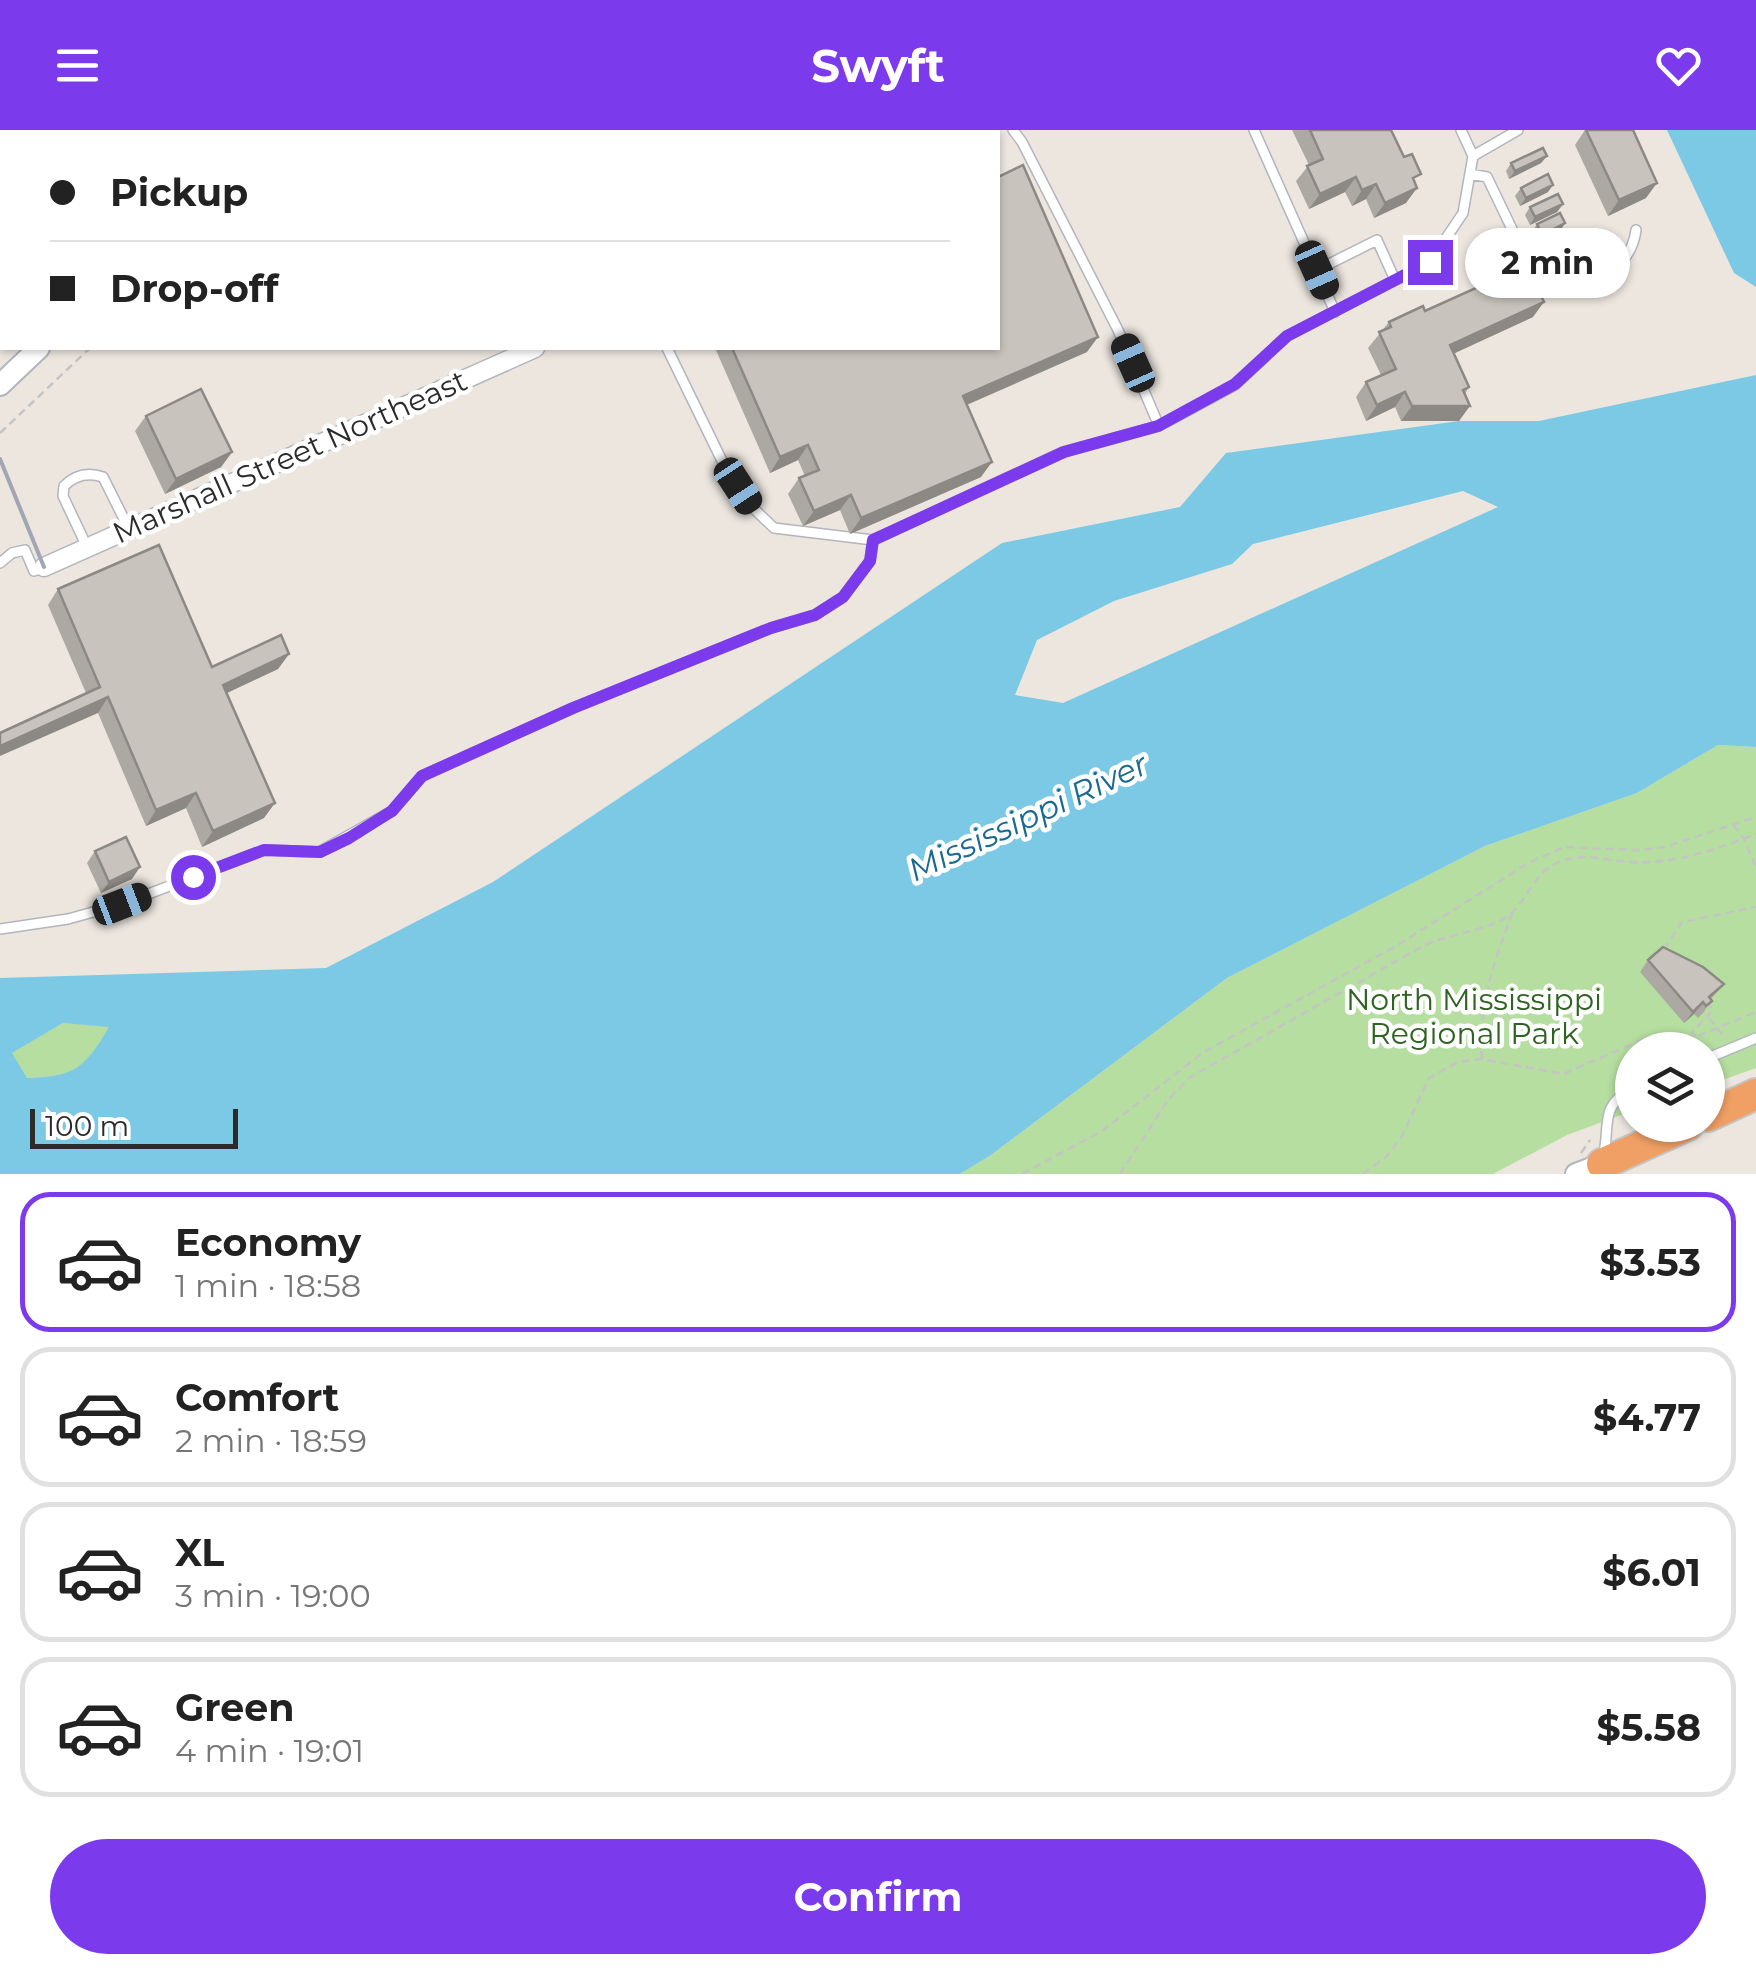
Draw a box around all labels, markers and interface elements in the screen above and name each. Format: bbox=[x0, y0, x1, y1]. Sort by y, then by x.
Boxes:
icon: menu bbox=[50, 38, 105, 93]
text: Swyft bbox=[811, 38, 945, 93]
icon: heart bbox=[1651, 38, 1706, 93]
text: Pickup bbox=[110, 169, 248, 216]
callout: 2 min bbox=[1465, 227, 1630, 297]
car bbox=[1291, 236, 1343, 304]
route end bbox=[1408, 240, 1453, 285]
text: 2 min bbox=[1501, 243, 1594, 282]
text: Drop-off bbox=[110, 265, 279, 312]
car bbox=[1107, 329, 1159, 397]
street label: Marshall Street Northeast bbox=[107, 362, 473, 552]
car bbox=[709, 453, 767, 519]
water label: Mississippi River bbox=[902, 743, 1155, 889]
route start bbox=[171, 855, 216, 900]
car bbox=[89, 879, 155, 929]
park label: North Mississippi Regional Park bbox=[1346, 981, 1602, 1052]
map controls bbox=[1615, 1032, 1725, 1142]
button: layers bbox=[1615, 1032, 1725, 1142]
scale bar bbox=[30, 1104, 238, 1148]
text: 100 m bbox=[45, 1109, 129, 1143]
icon: car bbox=[55, 1217, 145, 1307]
text: Economy bbox=[175, 1219, 361, 1266]
text: $3.53 bbox=[1600, 1239, 1701, 1286]
text: 1 min · 18:58 bbox=[175, 1266, 361, 1305]
icon: car bbox=[55, 1372, 145, 1462]
text: Comfort bbox=[175, 1374, 339, 1421]
text: $4.77 bbox=[1593, 1394, 1701, 1441]
text: 2 min · 18:59 bbox=[175, 1421, 367, 1460]
icon: car bbox=[55, 1527, 145, 1617]
text: XL bbox=[175, 1529, 224, 1576]
text: $6.01 bbox=[1602, 1549, 1701, 1596]
text: 3 min · 19:00 bbox=[175, 1576, 371, 1615]
icon: car bbox=[55, 1682, 145, 1772]
text: Green bbox=[175, 1684, 295, 1731]
text: $5.58 bbox=[1596, 1704, 1701, 1751]
text: 4 min · 19:01 bbox=[175, 1731, 364, 1770]
button: Confirm bbox=[50, 1839, 1706, 1954]

